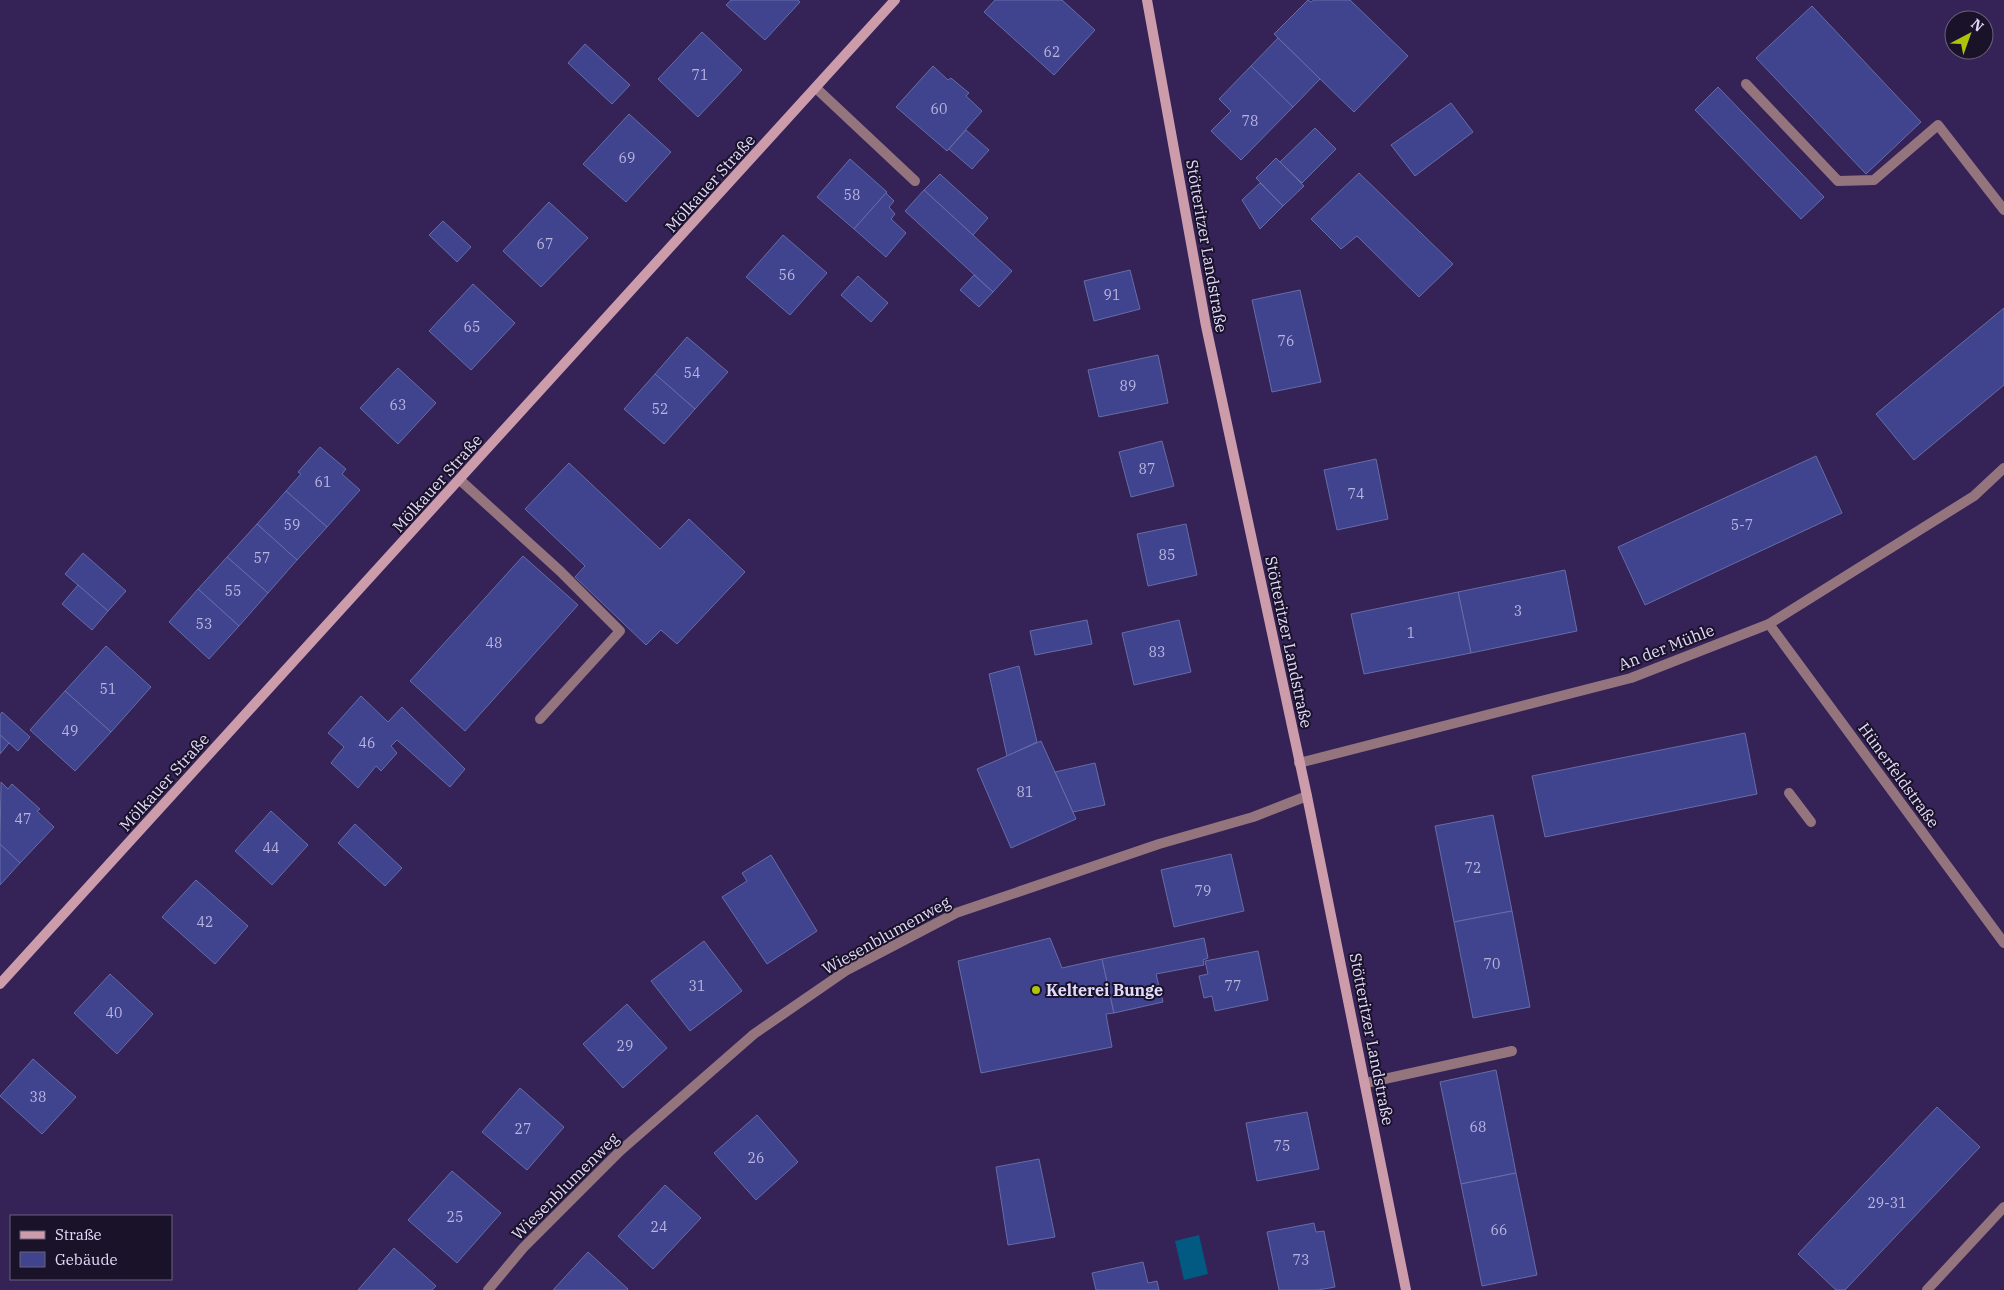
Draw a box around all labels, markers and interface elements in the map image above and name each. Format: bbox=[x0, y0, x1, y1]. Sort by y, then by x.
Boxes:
north arrow bbox=[1944, 10, 1994, 60]
text: N bbox=[1967, 15, 1988, 36]
house number: 62 bbox=[1044, 43, 1060, 61]
house number: 71 bbox=[692, 66, 708, 84]
house number: 60 bbox=[931, 100, 947, 118]
house number: 78 bbox=[1242, 112, 1258, 130]
street label: Mölkauer Straße bbox=[661, 130, 759, 236]
house number: 69 bbox=[619, 149, 635, 167]
street label: Stötteritzer Landstraße bbox=[1182, 158, 1232, 334]
house number: 58 bbox=[844, 186, 860, 204]
house number: 67 bbox=[537, 235, 553, 253]
house number: 56 bbox=[779, 266, 795, 284]
house number: 91 bbox=[1104, 286, 1120, 304]
house number: 65 bbox=[464, 318, 480, 336]
house number: 76 bbox=[1278, 332, 1294, 350]
house number: 54 bbox=[684, 364, 700, 382]
house number: 89 bbox=[1120, 377, 1136, 395]
house number: 63 bbox=[390, 396, 406, 414]
house number: 52 bbox=[652, 400, 668, 418]
street label: Mölkauer Straße bbox=[388, 430, 486, 536]
house number: 87 bbox=[1139, 460, 1155, 478]
house number: 61 bbox=[315, 473, 331, 491]
house number: 74 bbox=[1348, 485, 1364, 503]
house number: 59 bbox=[284, 516, 300, 534]
house number: 5-7 bbox=[1731, 516, 1753, 534]
house number: 85 bbox=[1159, 546, 1175, 564]
house number: 57 bbox=[254, 549, 270, 567]
street label: Stötteritzer Landstraße bbox=[1261, 554, 1317, 730]
house number: 55 bbox=[225, 582, 241, 600]
house number: 3 bbox=[1514, 602, 1522, 620]
house number: 53 bbox=[196, 615, 212, 633]
street label: An der Mühle bbox=[1615, 620, 1717, 674]
house number: 1 bbox=[1407, 624, 1415, 642]
house number: 48 bbox=[486, 634, 502, 652]
house number: 83 bbox=[1149, 643, 1165, 661]
house number: 51 bbox=[100, 680, 116, 698]
street label: Hünerfeldstraße bbox=[1854, 719, 1944, 831]
house number: 49 bbox=[62, 722, 78, 740]
street label: Mölkauer Straße bbox=[115, 729, 213, 835]
house number: 46 bbox=[359, 734, 375, 752]
house number: 81 bbox=[1017, 783, 1033, 801]
house number: 47 bbox=[15, 810, 31, 828]
house number: 44 bbox=[263, 839, 279, 857]
house number: 72 bbox=[1465, 859, 1481, 877]
house number: 79 bbox=[1195, 882, 1211, 900]
street label: Wiesenblumenweg bbox=[819, 891, 954, 978]
house number: 42 bbox=[197, 913, 213, 931]
street label: Stötteritzer Landstraße bbox=[1345, 951, 1399, 1127]
house number: 70 bbox=[1484, 955, 1500, 973]
house number: 31 bbox=[689, 977, 705, 995]
house number: 77 bbox=[1225, 977, 1241, 995]
place label: Kelterei Bunge bbox=[1046, 980, 1163, 1000]
marker: Kelterei Bunge bbox=[1030, 984, 1042, 996]
house number: 40 bbox=[106, 1004, 122, 1022]
house number: 29 bbox=[617, 1037, 633, 1055]
house number: 38 bbox=[30, 1088, 46, 1106]
house number: 68 bbox=[1470, 1118, 1486, 1136]
house number: 27 bbox=[515, 1120, 531, 1138]
street label: Wiesenblumenweg bbox=[507, 1128, 623, 1244]
house number: 75 bbox=[1274, 1137, 1290, 1155]
house number: 26 bbox=[748, 1149, 764, 1167]
house number: 29-31 bbox=[1867, 1194, 1907, 1212]
house number: 25 bbox=[447, 1208, 463, 1226]
legend bbox=[10, 1215, 172, 1280]
house number: 24 bbox=[651, 1218, 667, 1236]
house number: 66 bbox=[1491, 1221, 1507, 1239]
text: Straße bbox=[55, 1225, 102, 1244]
text: Gebäude bbox=[55, 1250, 118, 1269]
house number: 73 bbox=[1293, 1251, 1309, 1269]

